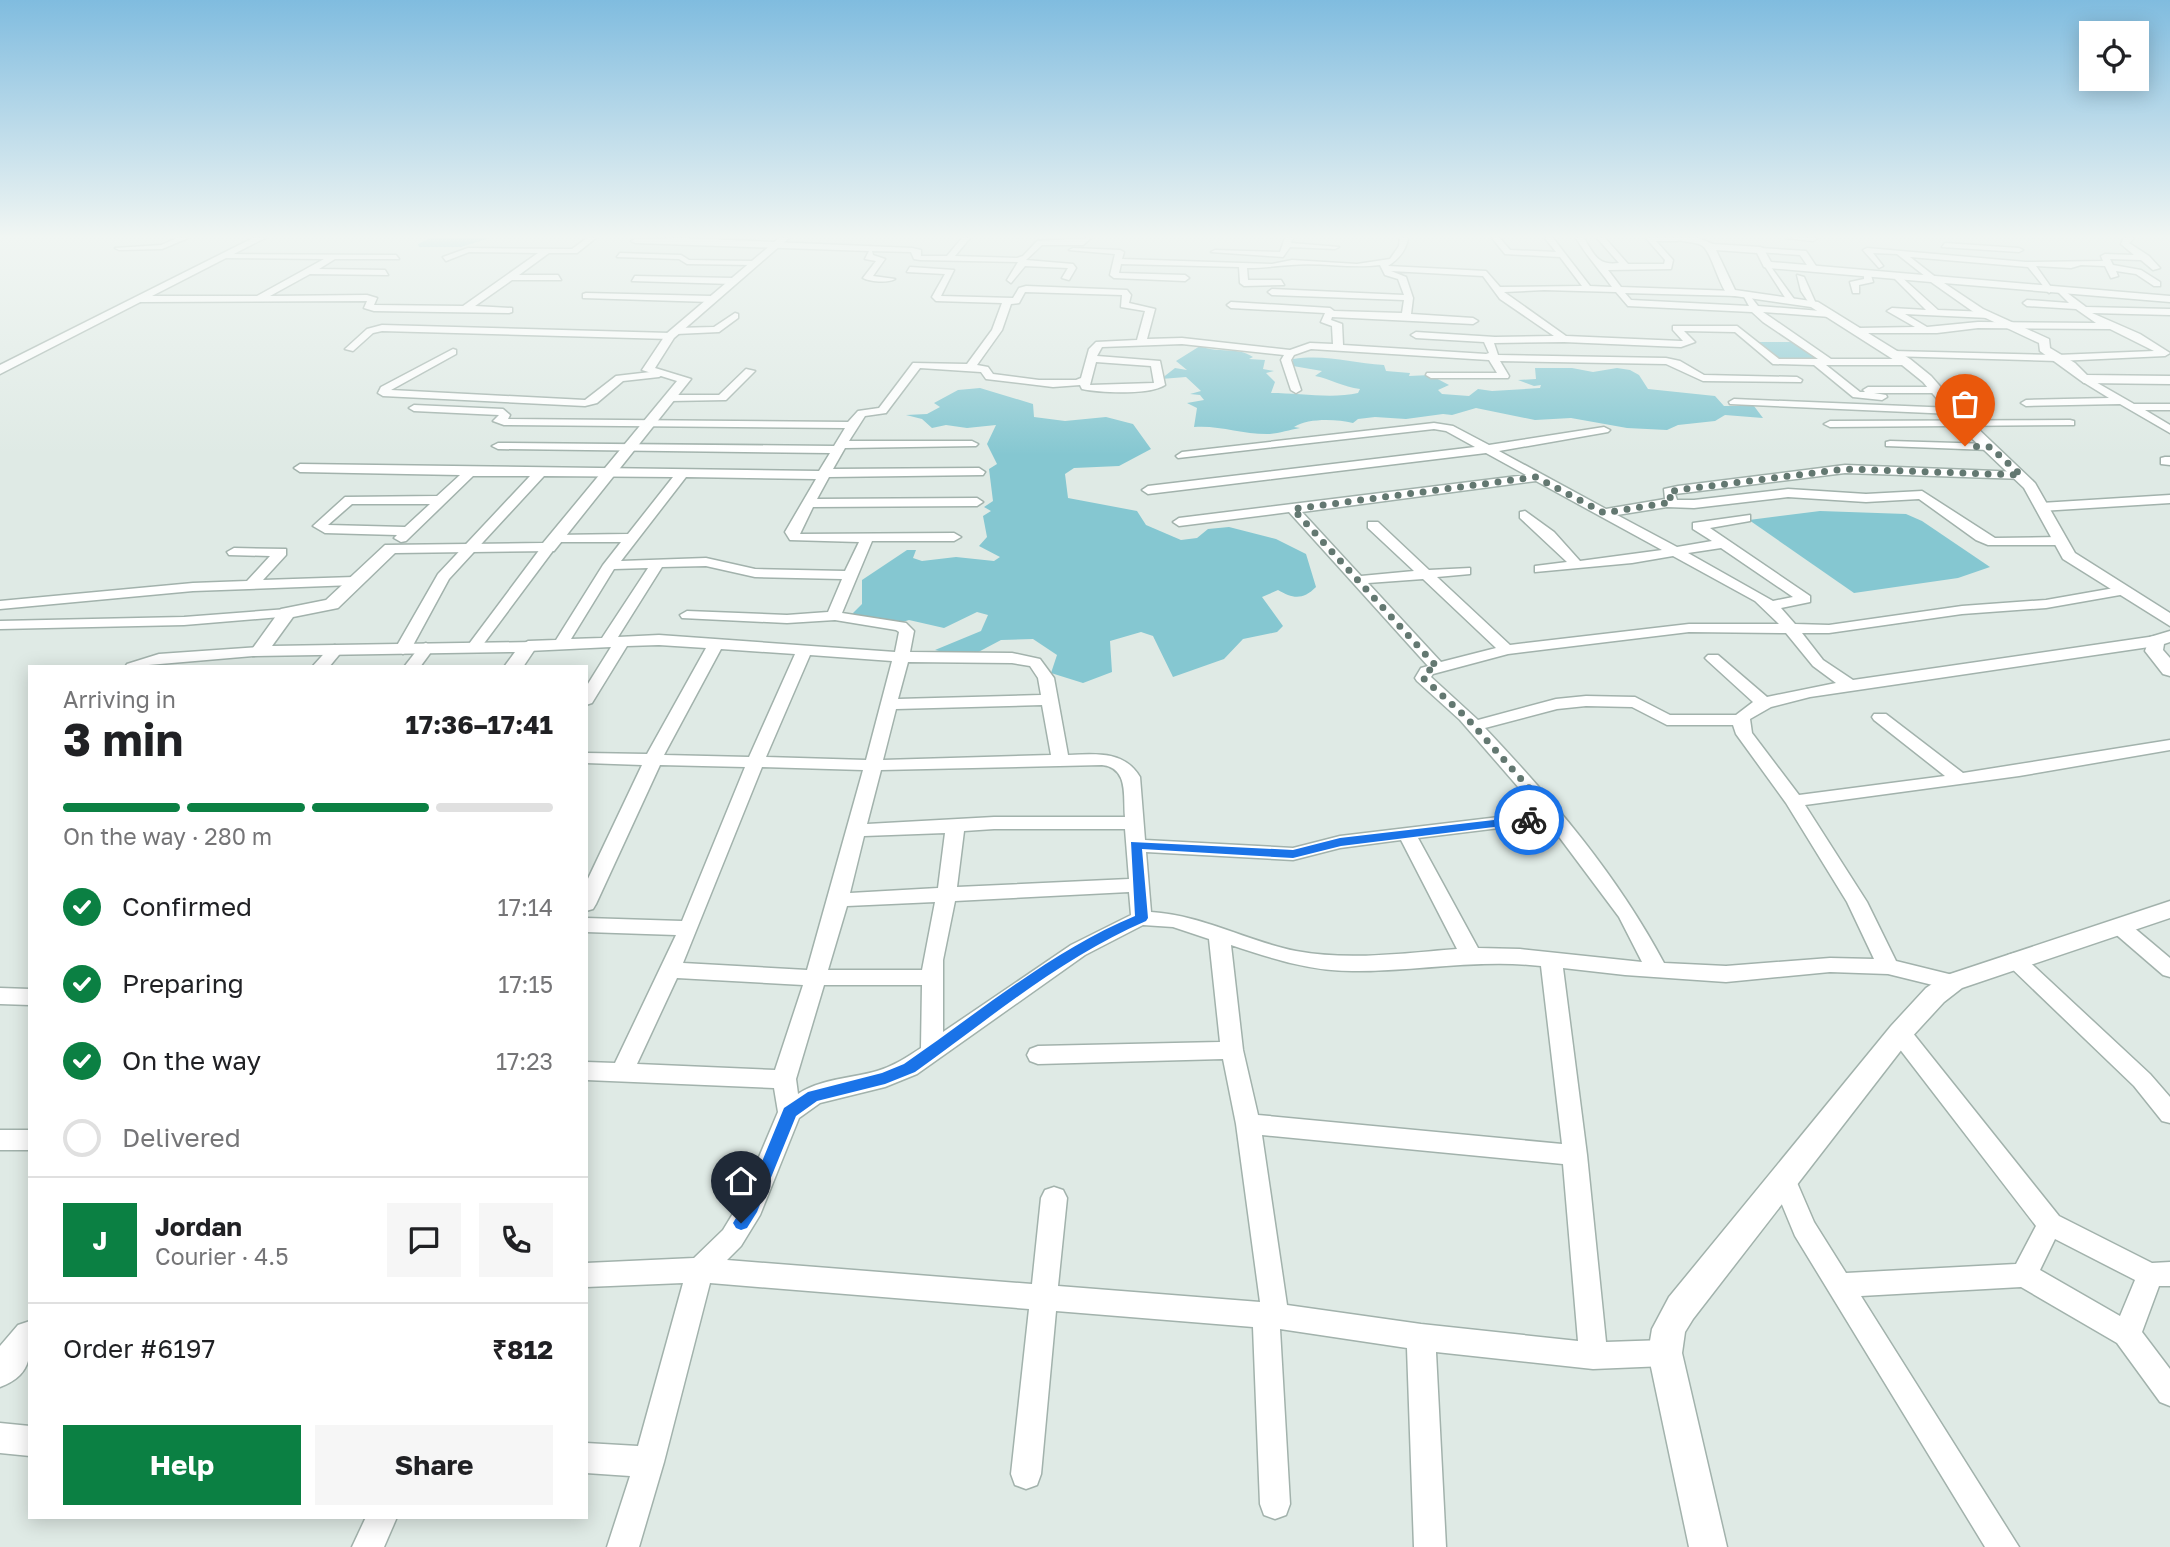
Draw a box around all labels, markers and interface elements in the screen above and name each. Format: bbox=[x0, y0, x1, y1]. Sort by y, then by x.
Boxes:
map controls bbox=[2079, 21, 2149, 91]
button: locate bbox=[2079, 21, 2149, 91]
pin bbox=[1935, 374, 1995, 446]
icon: bag bbox=[1946, 385, 1984, 423]
text: Arriving in bbox=[63, 685, 176, 713]
text: 17:36–17:41 bbox=[405, 709, 553, 740]
text: 3 min bbox=[63, 711, 183, 766]
courier bbox=[1494, 785, 1564, 855]
icon: bike bbox=[1510, 801, 1548, 839]
text: On the way · 280 m bbox=[63, 822, 272, 850]
icon: check bbox=[63, 888, 101, 926]
text: Confirmed bbox=[122, 891, 252, 922]
text: 17:14 bbox=[498, 893, 553, 921]
icon: check bbox=[63, 965, 101, 1003]
text: Preparing bbox=[122, 968, 244, 999]
text: 17:15 bbox=[498, 970, 553, 998]
icon: check bbox=[63, 1042, 101, 1080]
text: On the way bbox=[122, 1045, 261, 1076]
text: 17:23 bbox=[496, 1047, 553, 1075]
text: Delivered bbox=[122, 1122, 241, 1153]
pin bbox=[711, 1151, 771, 1223]
icon: home bbox=[722, 1162, 760, 1200]
button: chat bbox=[387, 1203, 461, 1277]
button: phone bbox=[479, 1203, 553, 1277]
text: Jordan bbox=[155, 1211, 242, 1242]
text: J bbox=[93, 1225, 107, 1256]
text: Courier · 4.5 bbox=[155, 1242, 288, 1270]
text: Order #6197 bbox=[63, 1333, 215, 1364]
text: ₹812 bbox=[492, 1334, 553, 1365]
button: Help bbox=[63, 1425, 301, 1505]
button: Share bbox=[315, 1425, 553, 1505]

